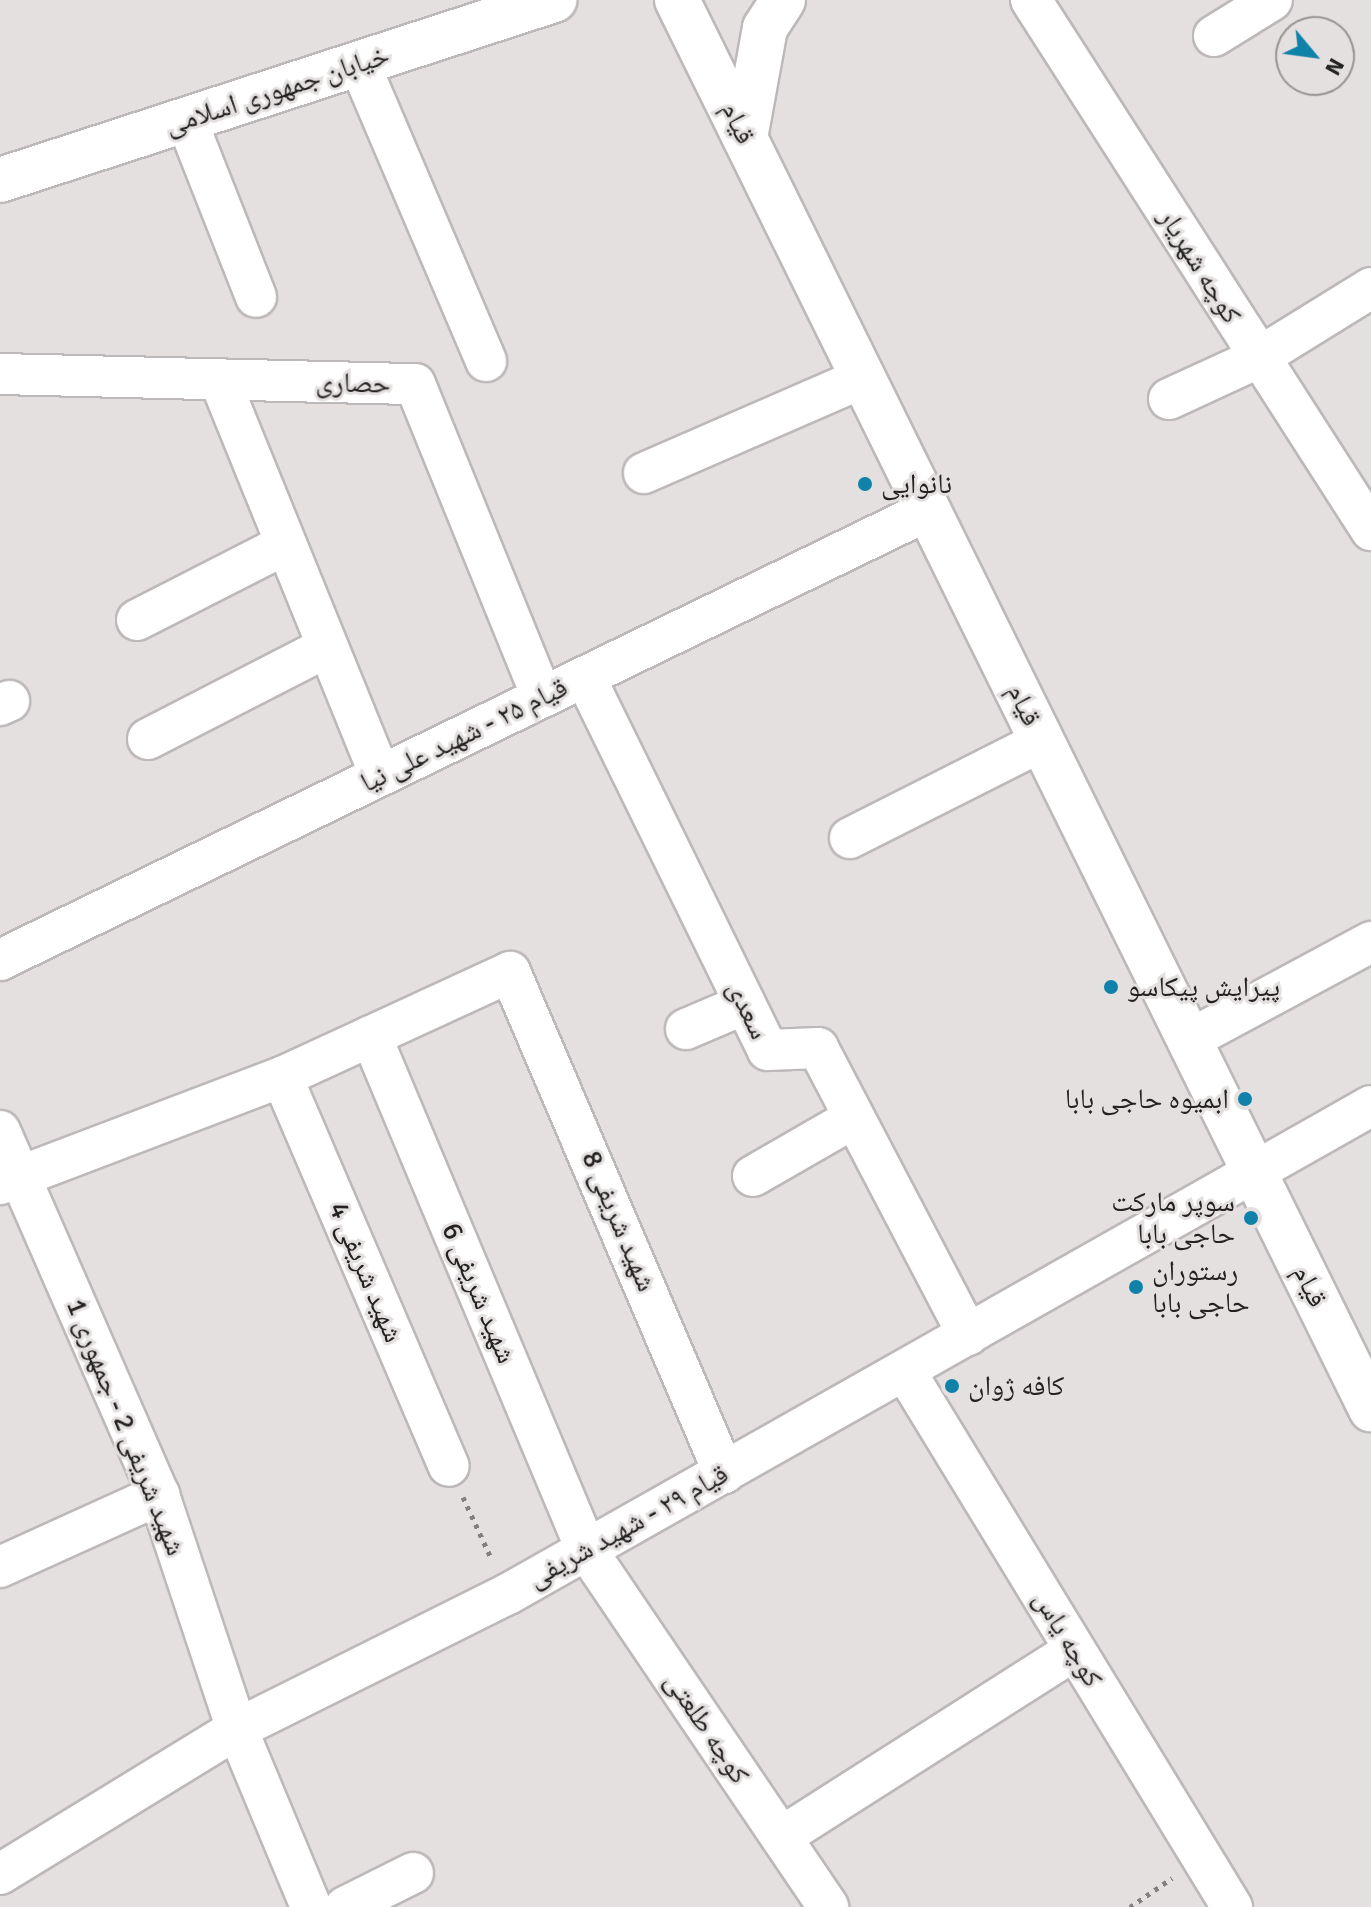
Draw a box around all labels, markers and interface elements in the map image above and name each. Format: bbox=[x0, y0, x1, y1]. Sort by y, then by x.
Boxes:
north arrow bbox=[1275, 16, 1355, 96]
street label: خیابان جمهوری اسلامی bbox=[161, 38, 393, 142]
text: N bbox=[1319, 54, 1350, 80]
street label: قیام bbox=[714, 96, 762, 150]
street label: کوچه شهریار bbox=[1152, 202, 1248, 330]
street label: حصاری bbox=[315, 366, 391, 400]
place label: نانوایی bbox=[881, 467, 952, 501]
marker: نانوایی bbox=[856, 475, 874, 493]
street label: قیام ۲۵ - شهید علی نیا bbox=[355, 670, 573, 800]
street label: قیام bbox=[1000, 678, 1048, 732]
place label: پیرایش پیکاسو bbox=[1127, 970, 1280, 1004]
street label: سعدی bbox=[720, 975, 776, 1045]
marker: پیرایش پیکاسو bbox=[1102, 978, 1120, 996]
place label: ابمیوه حاجی بابا bbox=[1065, 1082, 1229, 1116]
marker: ابمیوه حاجی بابا bbox=[1236, 1090, 1254, 1108]
street label: شهید شریفی 8 bbox=[574, 1146, 664, 1296]
place label: سوپر مارکت حاجی بابا bbox=[1111, 1185, 1235, 1251]
street label: شهید شریفی 4 bbox=[321, 1197, 411, 1347]
marker: سوپر مارکت حاجی بابا bbox=[1242, 1209, 1260, 1227]
street label: شهید شریفی 6 bbox=[434, 1218, 524, 1368]
place label: رستوران حاجی بابا bbox=[1152, 1254, 1250, 1320]
street label: قیام bbox=[1286, 1259, 1334, 1313]
marker: رستوران حاجی بابا bbox=[1127, 1278, 1145, 1296]
street label: شهید شریفی 2 - جمهوری 1 bbox=[59, 1294, 193, 1560]
place label: کافه ژوان bbox=[968, 1369, 1064, 1403]
marker: کافه ژوان bbox=[943, 1377, 961, 1395]
street label: قیام ۲۹ - شهید شریفی bbox=[522, 1457, 734, 1595]
street label: کوچه یاس bbox=[1026, 1585, 1110, 1693]
street label: کوچه طلعتی bbox=[657, 1666, 757, 1790]

